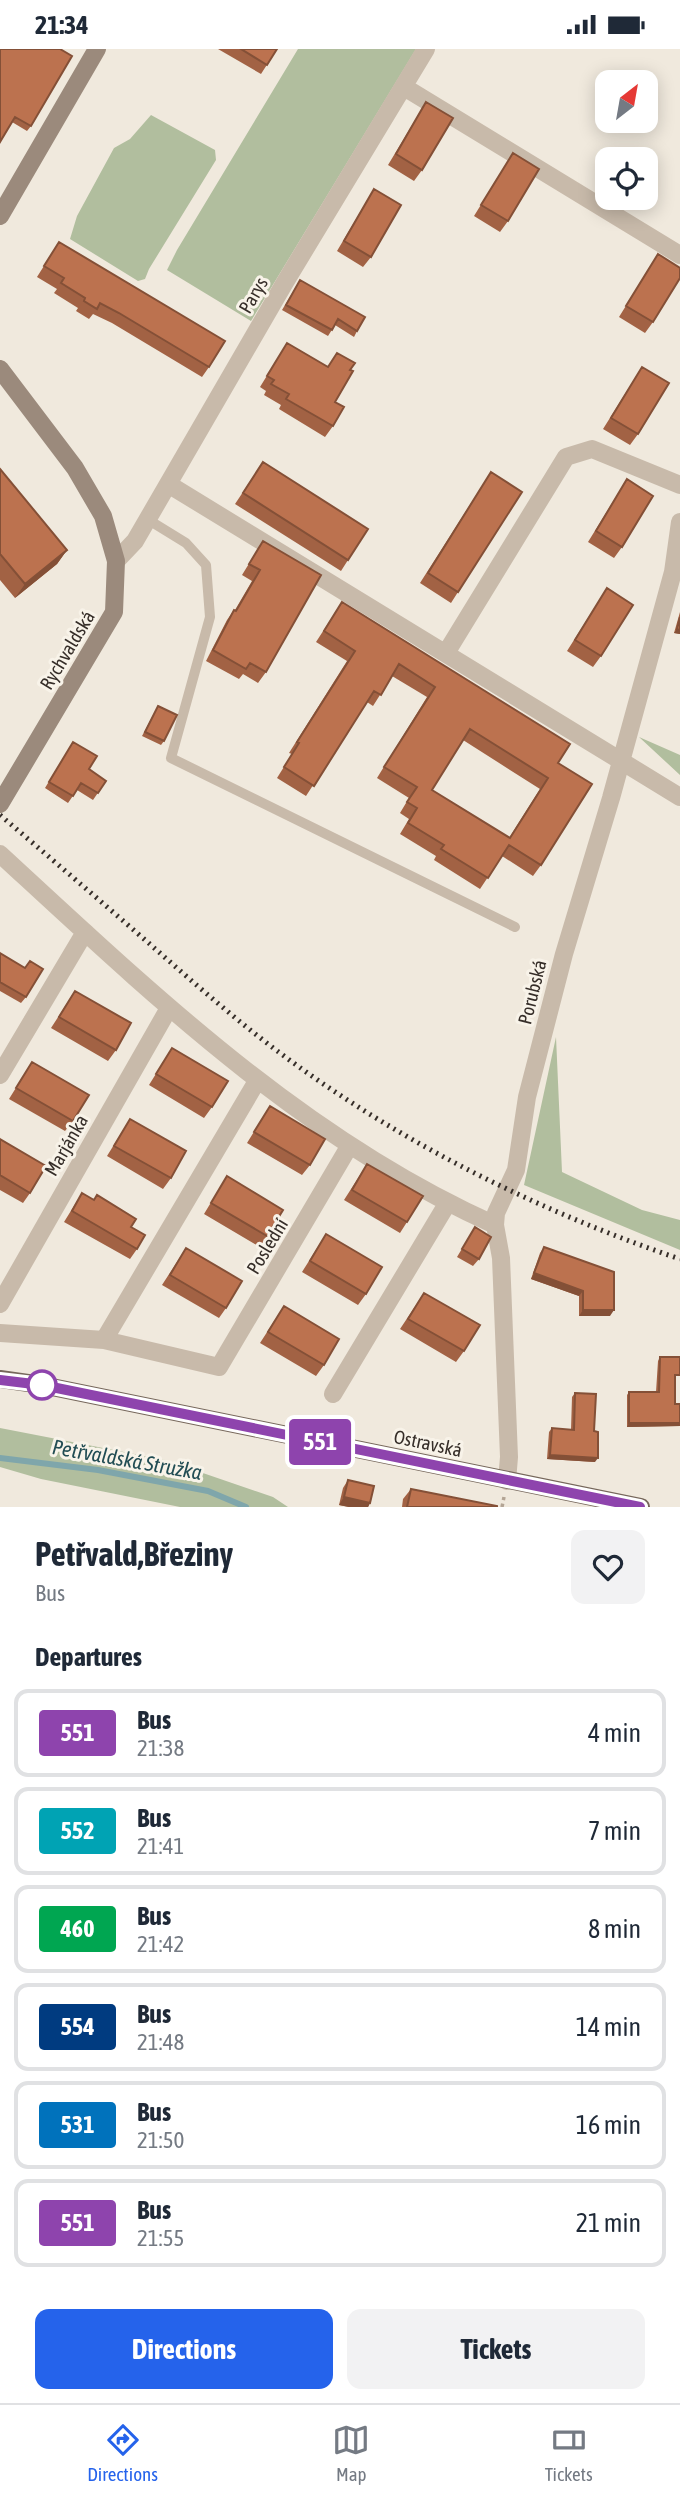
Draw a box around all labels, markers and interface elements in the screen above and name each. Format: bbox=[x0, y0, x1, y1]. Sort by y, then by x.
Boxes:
text: 21:34 bbox=[35, 10, 89, 40]
north arrow bbox=[595, 70, 658, 133]
map controls bbox=[595, 70, 658, 210]
button: locate bbox=[595, 147, 658, 210]
street label: Parys bbox=[234, 273, 272, 317]
street label: Rychvaldská bbox=[35, 607, 99, 693]
street label: Porubská bbox=[513, 957, 551, 1027]
street label: Marjánka bbox=[40, 1111, 92, 1179]
street label: Poslední bbox=[242, 1214, 292, 1278]
unlabelled marker bbox=[27, 1370, 57, 1400]
line badge: 551 bbox=[280, 1419, 360, 1465]
street label: Ostravská bbox=[392, 1425, 464, 1461]
text: 551 bbox=[303, 1428, 337, 1455]
water label: Petřvaldská Stružka bbox=[50, 1434, 204, 1484]
button: heart bbox=[571, 1530, 645, 1604]
text: Petřvald,Březiny bbox=[35, 1535, 233, 1573]
text: Bus bbox=[35, 1580, 65, 1606]
text: Departures bbox=[35, 1642, 142, 1672]
text: Bus bbox=[137, 1705, 171, 1735]
text: 4 min bbox=[588, 1718, 641, 1748]
text: 551 bbox=[61, 1719, 94, 1746]
text: 21:38 bbox=[137, 1735, 184, 1761]
text: Bus bbox=[137, 1803, 171, 1833]
text: 7 min bbox=[588, 1816, 641, 1846]
text: 552 bbox=[61, 1817, 94, 1844]
text: 21:41 bbox=[137, 1833, 184, 1859]
text: Bus bbox=[137, 1901, 171, 1931]
text: 8 min bbox=[588, 1914, 641, 1944]
text: 460 bbox=[61, 1915, 94, 1942]
text: 21:42 bbox=[137, 1931, 184, 1957]
text: Bus bbox=[137, 1999, 171, 2029]
text: 14 min bbox=[576, 2012, 641, 2042]
text: 554 bbox=[61, 2013, 94, 2040]
text: 21:48 bbox=[137, 2029, 184, 2055]
text: Bus bbox=[137, 2097, 171, 2127]
text: 16 min bbox=[576, 2110, 641, 2140]
text: 531 bbox=[61, 2111, 94, 2138]
text: 21:50 bbox=[137, 2127, 184, 2153]
text: Bus bbox=[137, 2195, 171, 2225]
text: 21 min bbox=[576, 2208, 641, 2238]
text: 551 bbox=[61, 2209, 94, 2236]
text: 21:55 bbox=[137, 2225, 184, 2251]
button: Directions bbox=[35, 2309, 333, 2389]
button: Tickets bbox=[347, 2309, 645, 2389]
tab: Directions bbox=[87, 2421, 158, 2485]
tab: Map bbox=[332, 2421, 370, 2485]
tab: Tickets bbox=[545, 2421, 593, 2485]

